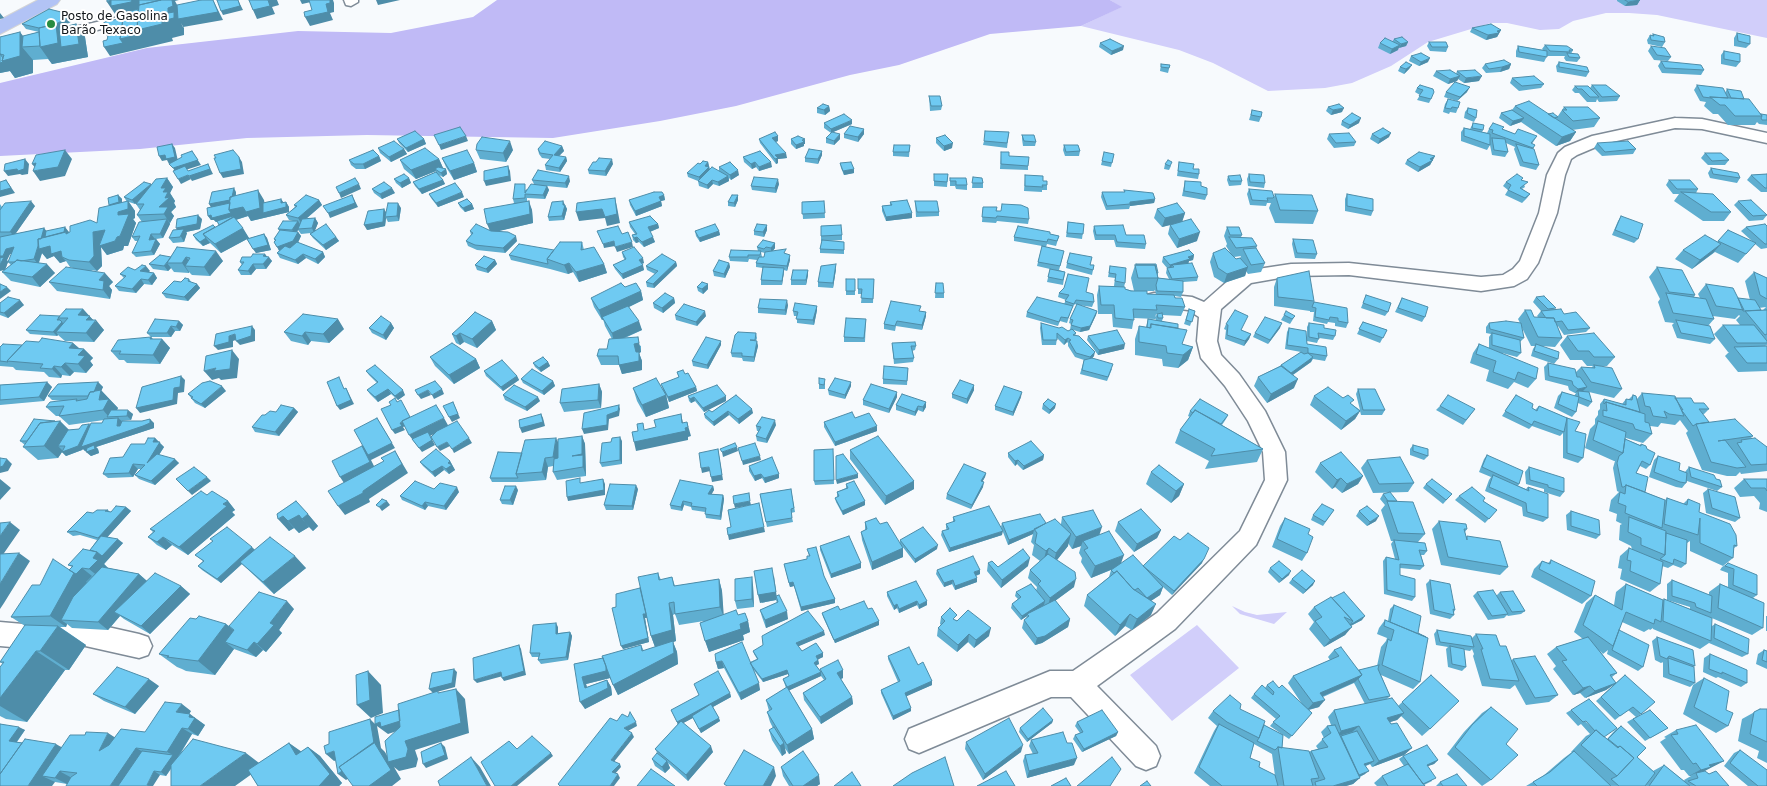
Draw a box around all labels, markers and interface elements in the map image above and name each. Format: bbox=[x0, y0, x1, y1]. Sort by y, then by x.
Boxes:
place label: Posto de Gasolina Barão Texaco bbox=[61, 10, 168, 38]
marker: Posto de Gasolina Barão Texaco bbox=[45, 18, 57, 30]

